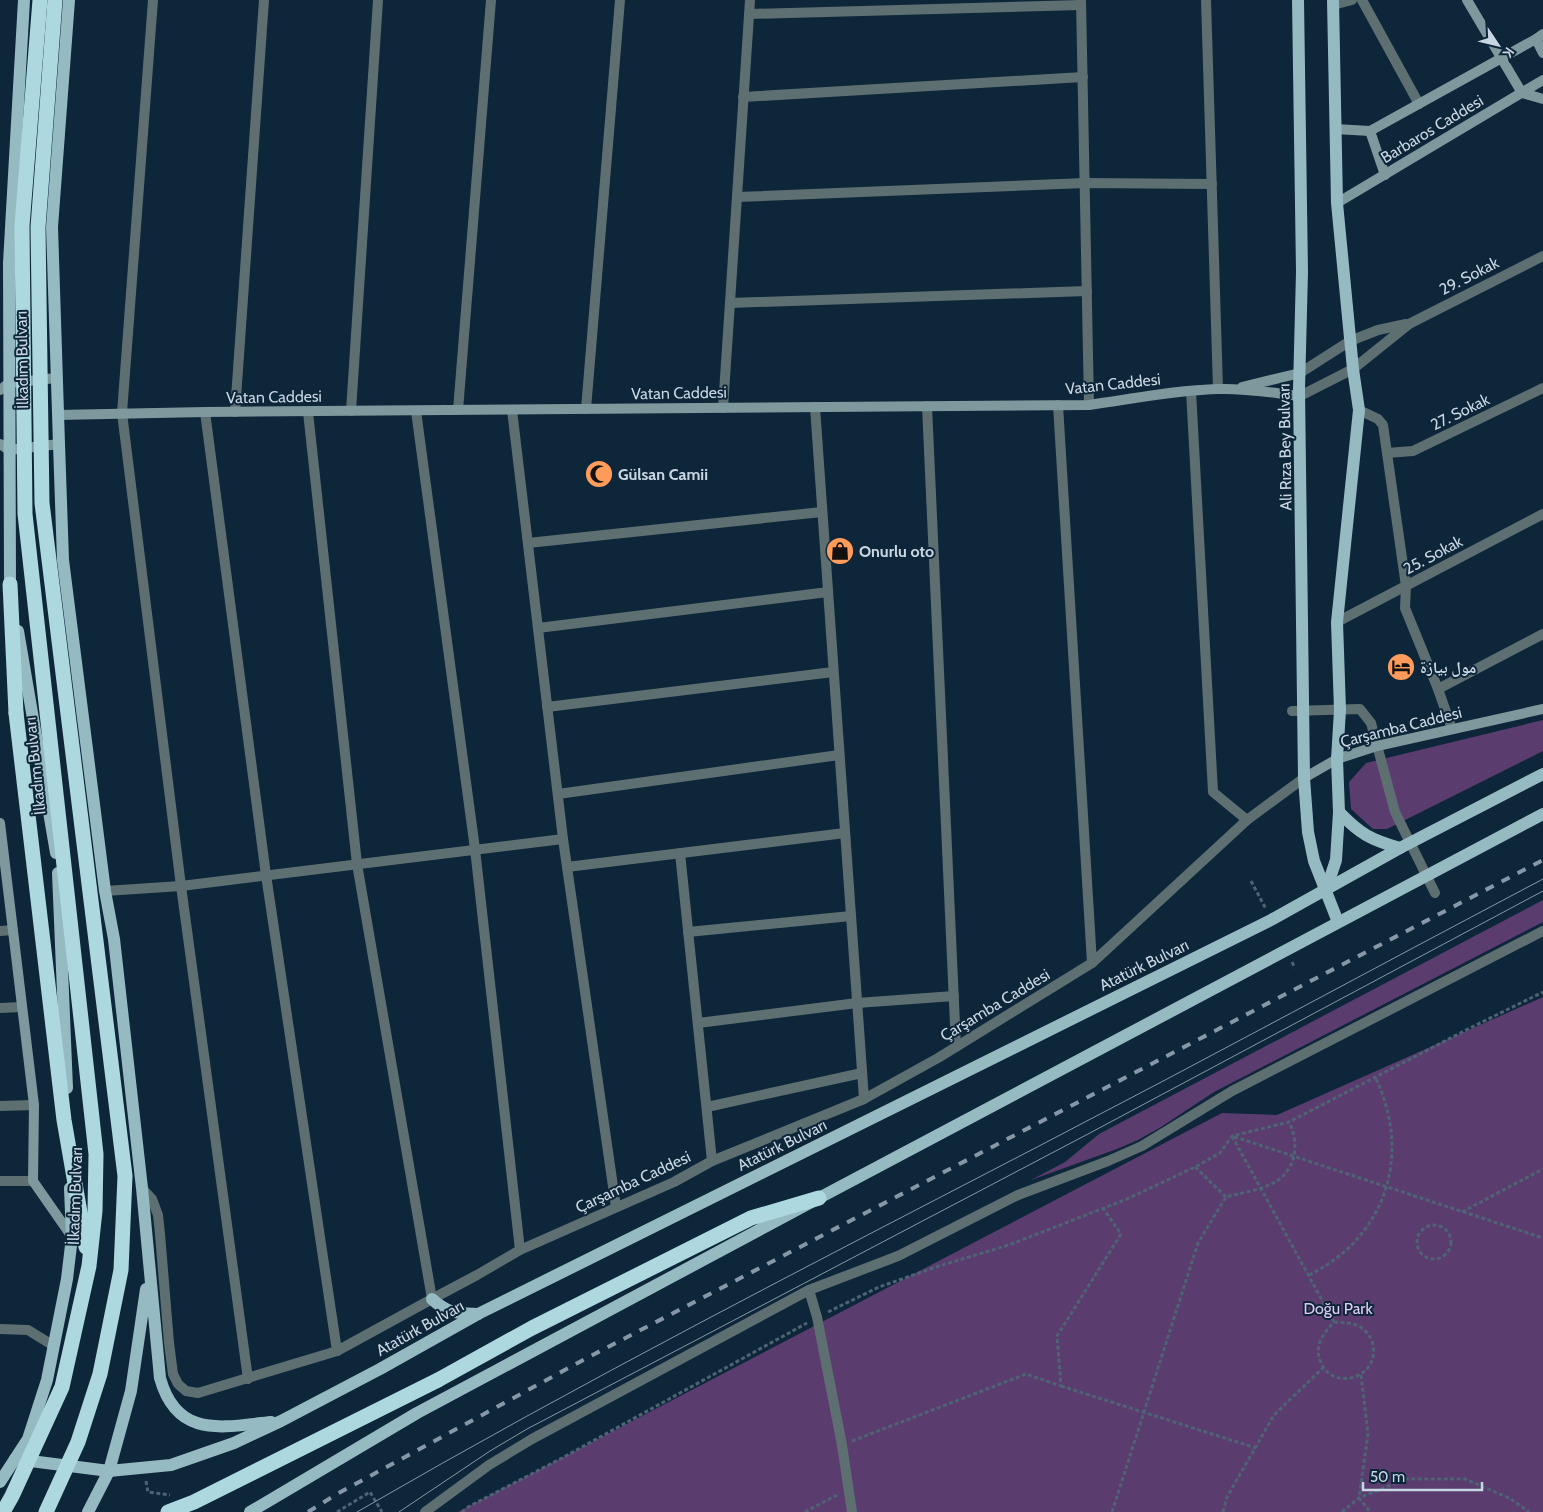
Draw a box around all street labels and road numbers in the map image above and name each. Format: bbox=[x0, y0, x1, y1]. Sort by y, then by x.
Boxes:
street label: Barbaros Caddesi bbox=[1377, 91, 1487, 167]
street label: 29. Sokak bbox=[1436, 253, 1503, 299]
street label: İlkadım Bulvarı bbox=[12, 311, 32, 409]
street label: Vatan Caddesi bbox=[1064, 370, 1162, 398]
street label: Vatan Caddesi bbox=[631, 383, 727, 403]
street label: Ali Rıza Bey Bulvarı bbox=[1274, 383, 1296, 511]
street label: Vatan Caddesi bbox=[226, 387, 322, 407]
street label: 27. Sokak bbox=[1428, 389, 1493, 434]
street label: 25. Sokak bbox=[1400, 531, 1466, 578]
street label: Çarşamba Caddesi bbox=[1338, 703, 1464, 751]
street label: İlkadım Bulvarı bbox=[20, 716, 50, 816]
street label: Atatürk Bulvarı bbox=[1096, 935, 1192, 995]
street label: Çarşamba Caddesi bbox=[937, 965, 1053, 1045]
street label: Atatürk Bulvarı bbox=[734, 1115, 830, 1175]
street label: İlkadım Bulvarı bbox=[64, 1147, 86, 1245]
street label: Çarşamba Caddesi bbox=[573, 1147, 693, 1217]
street label: Atatürk Bulvarı bbox=[373, 1296, 467, 1360]

